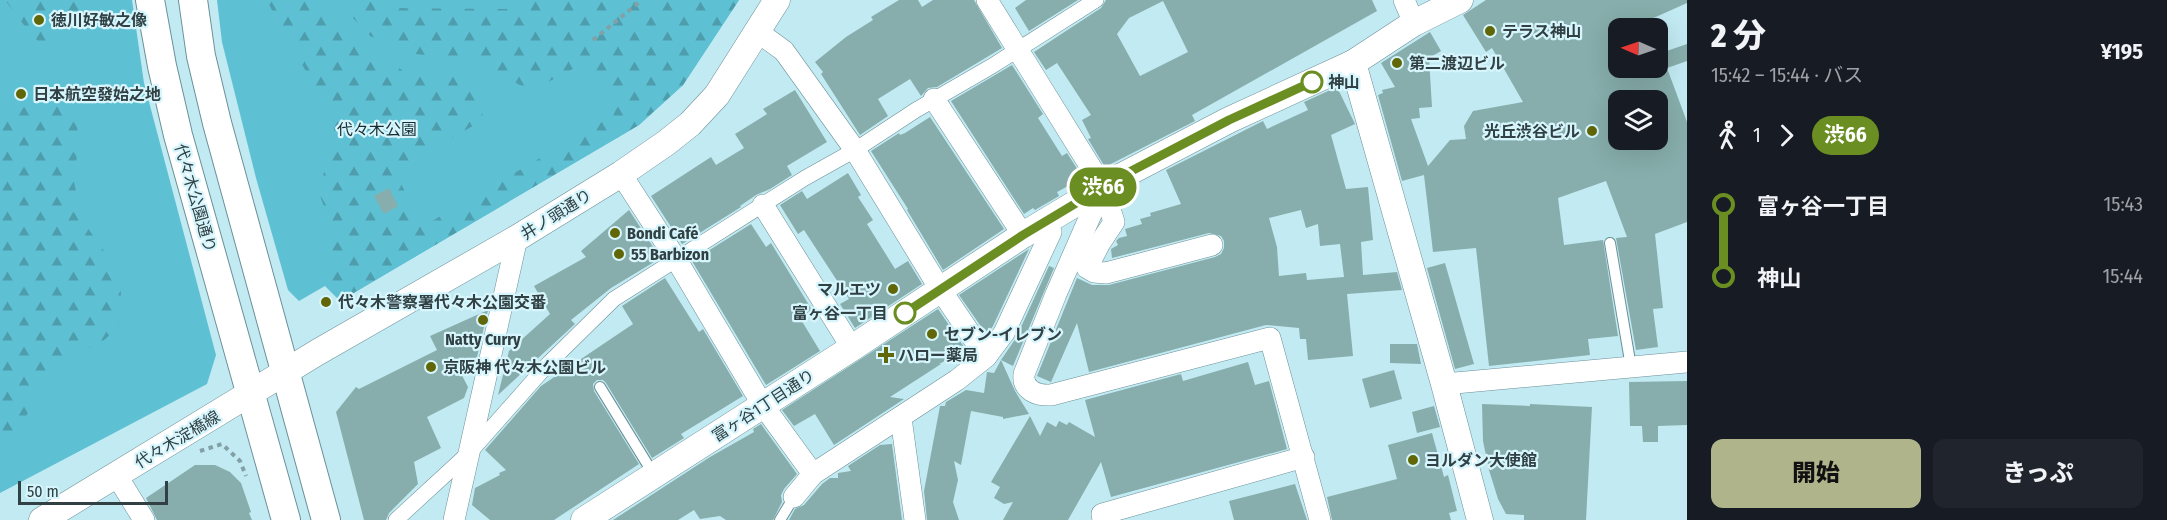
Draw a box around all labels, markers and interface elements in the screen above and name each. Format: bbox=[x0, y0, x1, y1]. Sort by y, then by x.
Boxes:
place label: 徳川好敏之像 bbox=[51, 11, 147, 30]
marker: 徳川好敏之像 bbox=[32, 13, 46, 27]
text: 2 分 bbox=[1711, 16, 1766, 56]
north arrow bbox=[1608, 18, 1668, 78]
map controls bbox=[1608, 18, 1668, 150]
place label: テラス神山 bbox=[1502, 22, 1582, 41]
marker: テラス神山 bbox=[1483, 24, 1497, 38]
text: ¥195 bbox=[2101, 38, 2143, 65]
place label: 第二渡辺ビル bbox=[1409, 54, 1505, 73]
marker: 第二渡辺ビル bbox=[1390, 56, 1404, 70]
text: 15:42 – 15:44 · バス bbox=[1711, 63, 1863, 87]
marker: 神山 bbox=[1301, 71, 1323, 93]
place label: 神山 bbox=[1328, 73, 1360, 92]
place label: 日本航空發始之地 bbox=[33, 85, 161, 104]
marker: 日本航空發始之地 bbox=[14, 87, 28, 101]
button: layers bbox=[1608, 90, 1668, 150]
icon: walk bbox=[1711, 119, 1744, 152]
icon: forward bbox=[1770, 119, 1803, 152]
park label: 代々木公園 bbox=[337, 120, 417, 139]
place label: 光丘渋谷ビル bbox=[1484, 122, 1580, 141]
text: 渋66 bbox=[1824, 122, 1867, 148]
text: 1 bbox=[1753, 123, 1761, 147]
marker: 光丘渋谷ビル bbox=[1585, 124, 1599, 138]
street label: 代々木公園通り bbox=[171, 142, 220, 255]
line badge: 渋66 bbox=[1068, 168, 1138, 207]
text: 渋66 bbox=[1082, 174, 1124, 200]
street label: 井ノ頭通り bbox=[517, 185, 595, 244]
text: 15:43 bbox=[2103, 192, 2143, 216]
text: 富ヶ谷一丁目 bbox=[1757, 193, 1889, 220]
place label: Bondi Café bbox=[627, 224, 698, 243]
marker: Bondi Café bbox=[608, 226, 622, 240]
place label: 55 Barbizon bbox=[631, 245, 709, 264]
marker: 55 Barbizon bbox=[612, 247, 626, 261]
text: 15:44 bbox=[2103, 264, 2143, 288]
text: 神山 bbox=[1757, 265, 1801, 292]
place label: マルエツ bbox=[817, 280, 881, 299]
marker: マルエツ bbox=[886, 282, 900, 296]
place label: 代々木警察署代々木公園交番 bbox=[338, 293, 546, 312]
marker: 代々木警察署代々木公園交番 bbox=[319, 295, 333, 309]
marker: 富ヶ谷一丁目 bbox=[894, 302, 916, 324]
place label: 富ヶ谷一丁目 bbox=[792, 304, 888, 323]
marker: Natty Curry bbox=[476, 313, 490, 327]
place label: セブン-イレブン bbox=[944, 325, 1062, 344]
marker: セブン-イレブン bbox=[925, 327, 939, 341]
place label: Natty Curry bbox=[445, 330, 521, 349]
place label: ハロー薬局 bbox=[898, 346, 978, 365]
marker: ハロー薬局 bbox=[879, 348, 893, 362]
place label: 京阪神 代々木公園ビル bbox=[443, 358, 606, 377]
marker: 京阪神 代々木公園ビル bbox=[424, 360, 438, 374]
street label: 富ヶ谷1丁目通り bbox=[709, 365, 818, 446]
street label: 代々木淀橋線 bbox=[131, 407, 223, 472]
button: 開始 bbox=[1711, 439, 1921, 508]
button: きっぷ bbox=[1933, 439, 2143, 508]
place label: ヨルダン大使館 bbox=[1425, 451, 1537, 470]
marker: ヨルダン大使館 bbox=[1406, 453, 1420, 467]
scale bar bbox=[18, 478, 168, 506]
text: 50 m bbox=[27, 482, 59, 501]

